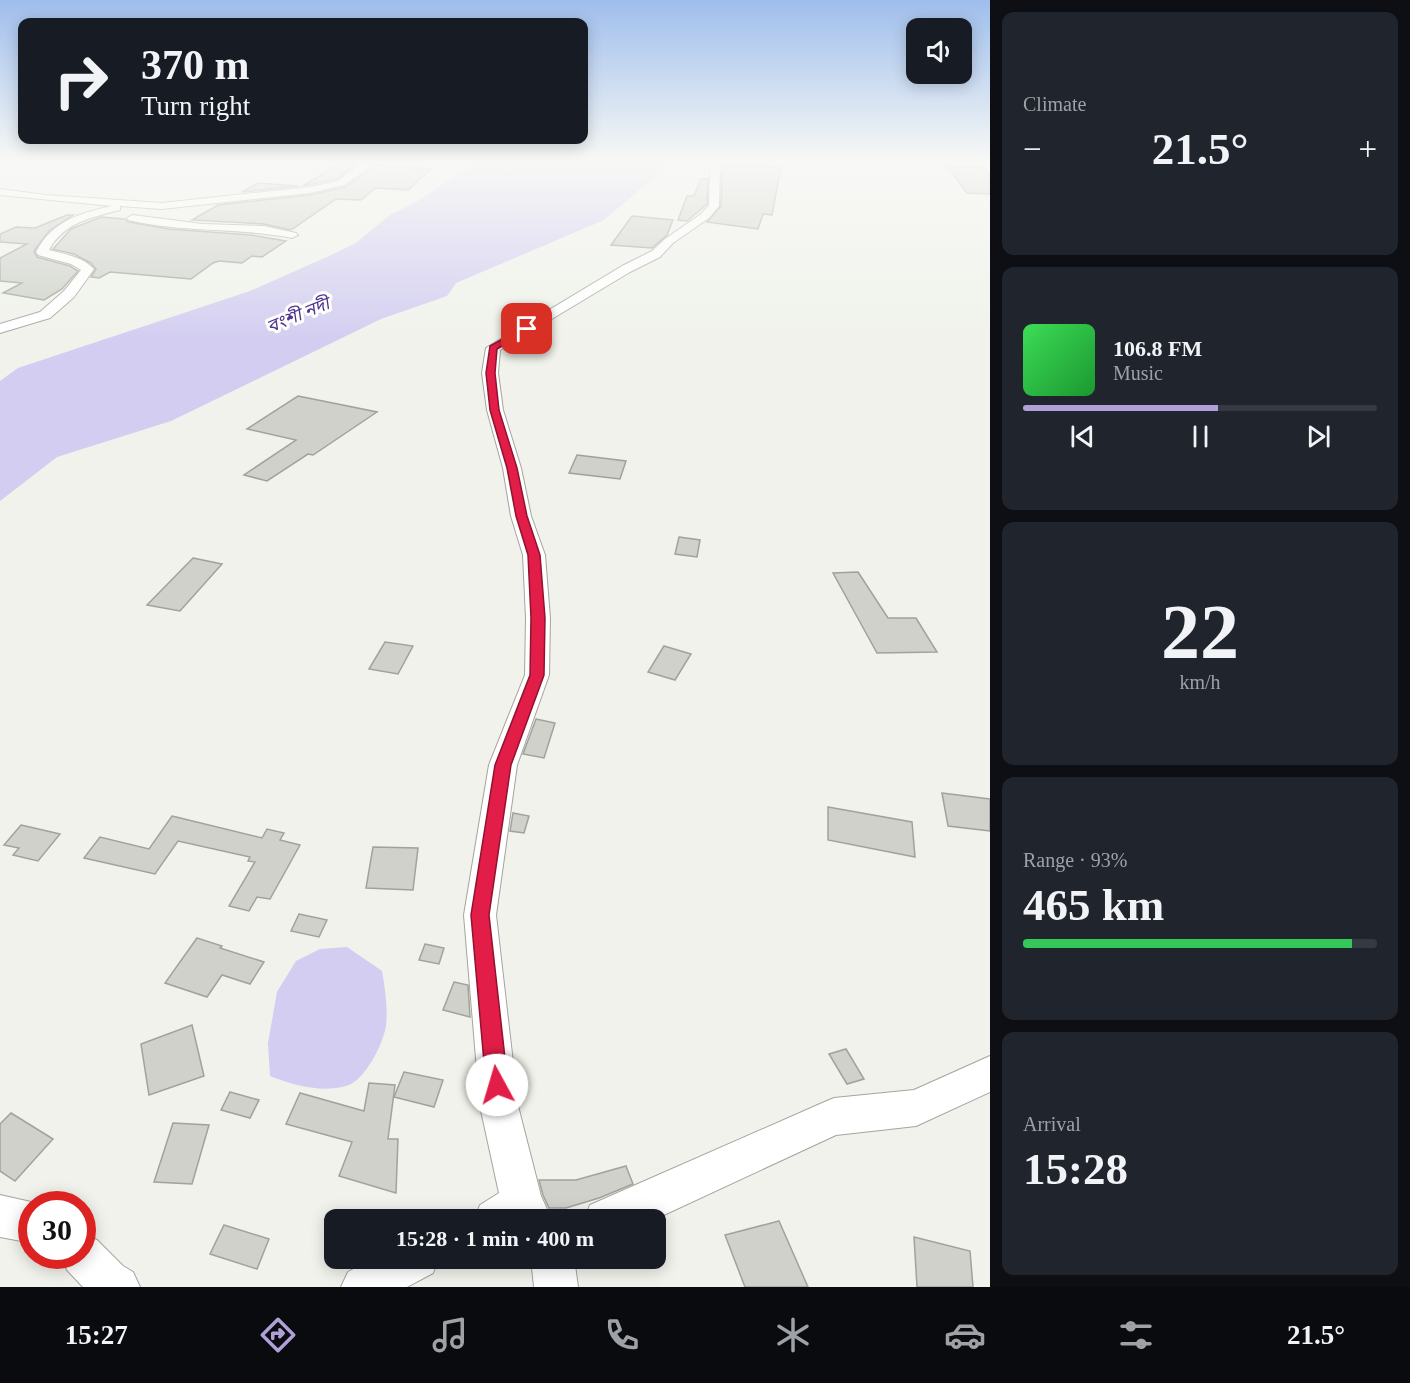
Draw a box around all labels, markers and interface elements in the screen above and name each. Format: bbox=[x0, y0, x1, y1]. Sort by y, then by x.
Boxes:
map controls bbox=[906, 18, 972, 84]
button: sound bbox=[906, 18, 972, 84]
icon: right bbox=[42, 42, 120, 120]
text: 370 m bbox=[141, 42, 250, 88]
text: Turn right bbox=[141, 91, 250, 121]
text: Climate bbox=[1023, 93, 1086, 115]
text: 21.5° bbox=[1152, 124, 1248, 174]
text: − bbox=[1023, 131, 1042, 167]
text: + bbox=[1358, 131, 1377, 167]
water label: বংশী নদী bbox=[263, 291, 335, 337]
pin bbox=[501, 303, 552, 354]
icon: arrive bbox=[510, 312, 543, 345]
text: 106.8 FM bbox=[1113, 336, 1202, 361]
text: Music bbox=[1113, 362, 1163, 384]
icon: previous bbox=[1066, 420, 1099, 453]
icon: pause bbox=[1184, 420, 1217, 453]
icon: next bbox=[1302, 420, 1335, 453]
text: 22 bbox=[1161, 588, 1239, 675]
text: km/h bbox=[1179, 671, 1221, 693]
text: Range · 93% bbox=[1023, 849, 1127, 871]
text: 465 km bbox=[1023, 880, 1164, 930]
position arrow bbox=[465, 1053, 529, 1117]
text: Arrival bbox=[1023, 1113, 1081, 1135]
text: 15:28 bbox=[1023, 1144, 1128, 1194]
speed limit sign: 30 bbox=[18, 1191, 96, 1269]
text: 15:28 · 1 min · 400 m bbox=[396, 1226, 594, 1251]
icon: directions bbox=[257, 1314, 299, 1356]
icon: music bbox=[429, 1314, 471, 1356]
icon: phone bbox=[601, 1314, 643, 1356]
icon: climate bbox=[772, 1314, 814, 1356]
icon: car bbox=[944, 1314, 986, 1356]
icon: filters bbox=[1115, 1314, 1157, 1356]
text: 15:27 bbox=[65, 1320, 128, 1350]
text: 21.5° bbox=[1287, 1320, 1345, 1350]

